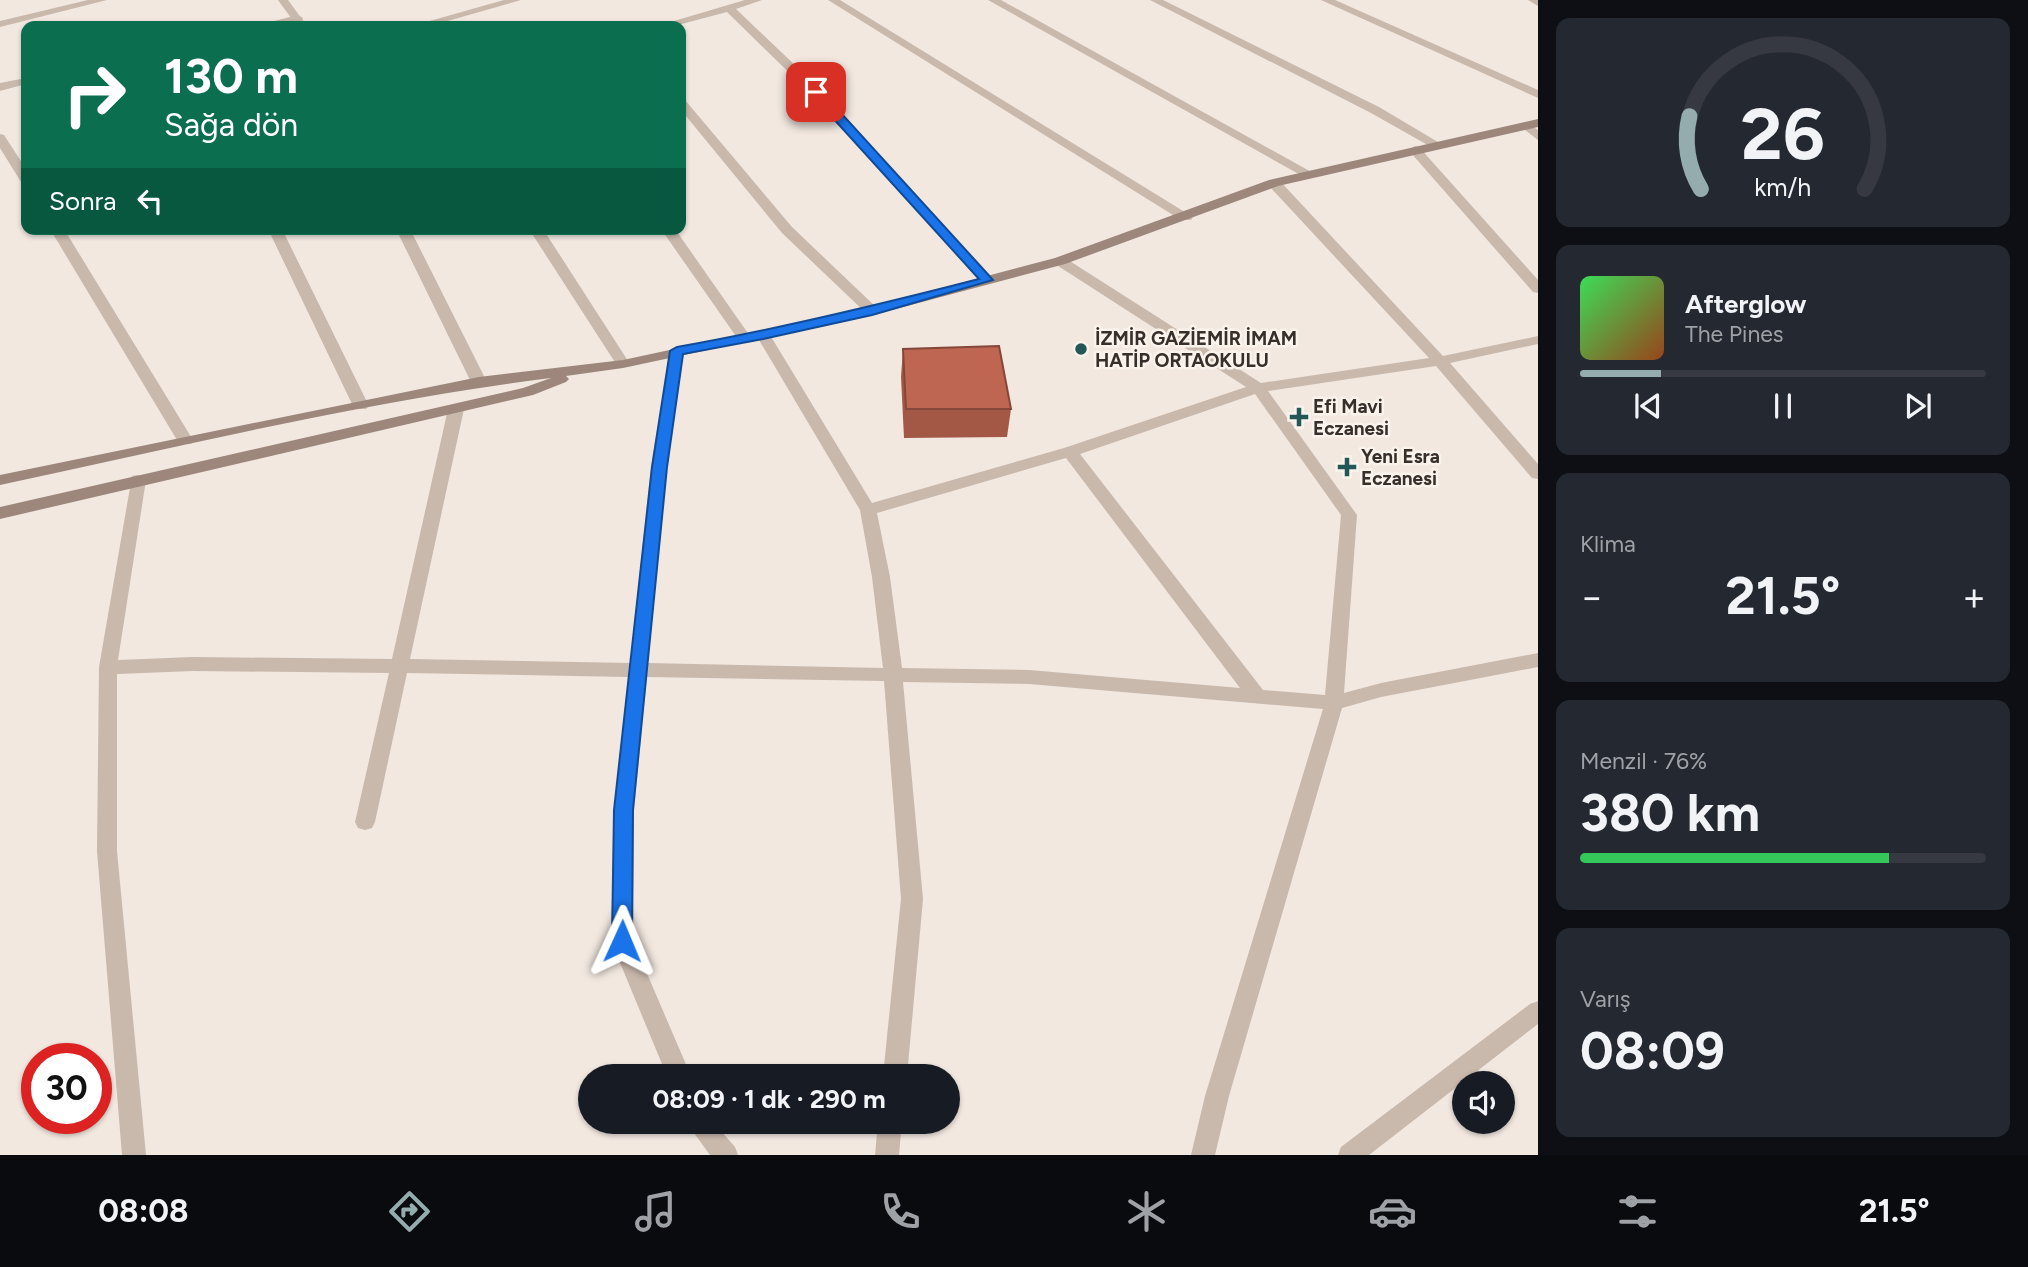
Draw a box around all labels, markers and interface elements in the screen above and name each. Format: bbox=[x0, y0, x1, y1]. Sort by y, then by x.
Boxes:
text: 130 m bbox=[164, 46, 298, 105]
icon: right bbox=[49, 49, 140, 140]
pin bbox=[786, 62, 846, 122]
icon: arrive bbox=[797, 73, 835, 111]
text: 26 bbox=[1741, 90, 1825, 177]
text: Sağa dön bbox=[164, 106, 298, 144]
text: km/h bbox=[1754, 172, 1812, 202]
icon: left bbox=[131, 182, 169, 220]
text: Sonra bbox=[49, 185, 117, 217]
text: Afterglow bbox=[1685, 288, 1807, 320]
text: The Pines bbox=[1685, 320, 1784, 348]
place label: İZMİR GAZİEMİR İMAM HATİP ORTAOKULU bbox=[1095, 327, 1297, 372]
marker: İZMİR GAZİEMİR İMAM HATİP ORTAOKULU bbox=[1073, 341, 1089, 357]
icon: previous bbox=[1629, 387, 1667, 425]
icon: pause bbox=[1764, 387, 1802, 425]
icon: next bbox=[1899, 387, 1937, 425]
place label: Efi Mavi Eczanesi bbox=[1313, 395, 1389, 440]
marker: Efi Mavi Eczanesi bbox=[1291, 409, 1307, 425]
place label: Yeni Esra Eczanesi bbox=[1361, 445, 1440, 490]
marker: Yeni Esra Eczanesi bbox=[1339, 459, 1355, 475]
text: Klima bbox=[1580, 530, 1636, 558]
text: 21.5° bbox=[1726, 565, 1840, 627]
text: − bbox=[1580, 574, 1604, 620]
text: + bbox=[1962, 574, 1986, 620]
text: Menzil · 76% bbox=[1580, 747, 1707, 775]
text: 380 km bbox=[1580, 782, 1760, 844]
position arrow bbox=[585, 904, 659, 978]
text: Varış bbox=[1580, 985, 1631, 1013]
text: 08:09 bbox=[1580, 1020, 1725, 1082]
speed limit sign: 30 bbox=[21, 1043, 112, 1134]
map controls bbox=[1452, 1071, 1515, 1134]
button: sound bbox=[1452, 1071, 1515, 1134]
text: 08:09 · 1 dk · 290 m bbox=[652, 1083, 886, 1115]
icon: directions bbox=[385, 1187, 434, 1236]
icon: music bbox=[631, 1187, 680, 1236]
icon: phone bbox=[876, 1187, 925, 1236]
icon: climate bbox=[1122, 1187, 1171, 1236]
icon: car bbox=[1368, 1187, 1417, 1236]
icon: filters bbox=[1613, 1187, 1662, 1236]
text: 08:08 bbox=[98, 1192, 189, 1230]
text: 21.5° bbox=[1859, 1192, 1930, 1230]

